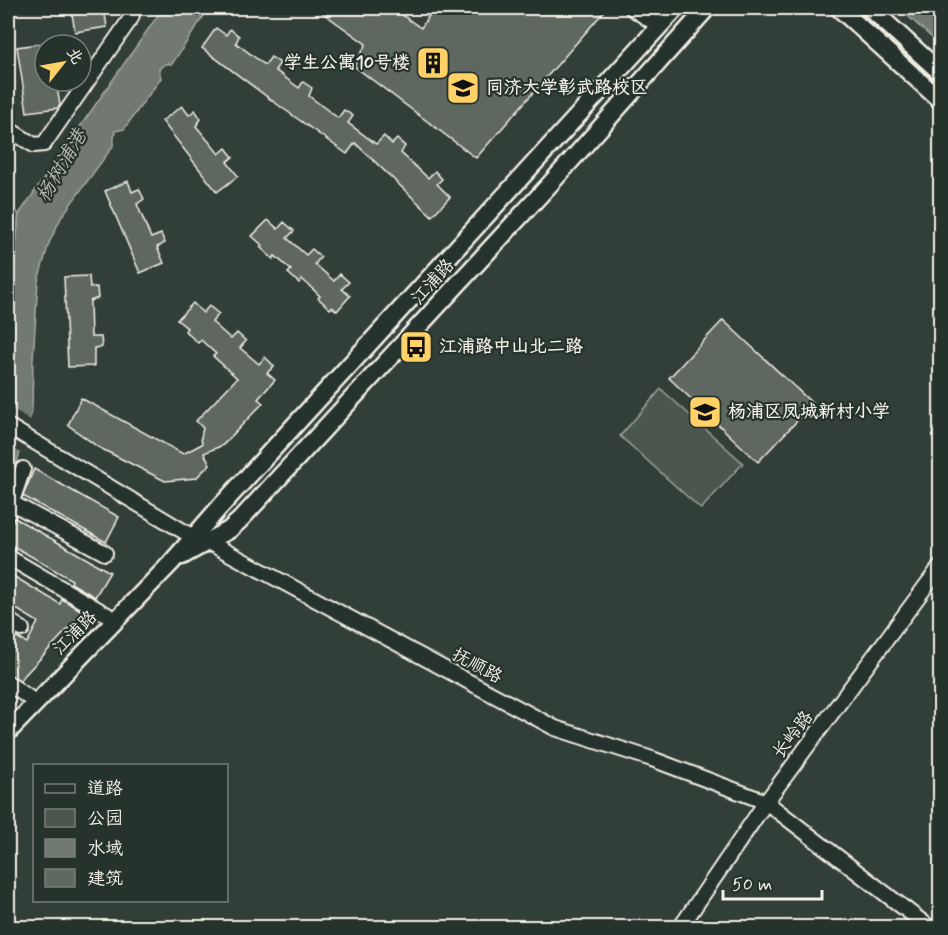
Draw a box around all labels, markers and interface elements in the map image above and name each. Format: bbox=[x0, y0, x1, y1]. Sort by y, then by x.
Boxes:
north arrow bbox=[33, 33, 93, 93]
text: 北 bbox=[61, 44, 88, 68]
building icon: 学生公寓10号楼 bbox=[415, 45, 451, 81]
place label: 学生公寓10号楼 bbox=[284, 51, 410, 75]
school or university icon: 同济大学彰武路校区 bbox=[445, 70, 481, 106]
place label: 同济大学彰武路校区 bbox=[486, 76, 648, 100]
water label: 杨树浦港 bbox=[30, 123, 95, 207]
street label: 江浦路 bbox=[406, 254, 460, 310]
bus stop icon: 江浦路中山北二路 bbox=[398, 329, 434, 365]
place label: 江浦路中山北二路 bbox=[439, 335, 583, 359]
school or university icon: 杨浦区凤城新村小学 bbox=[687, 394, 723, 430]
place label: 杨浦区凤城新村小学 bbox=[728, 400, 890, 424]
street label: 江浦路 bbox=[47, 605, 103, 661]
street label: 抚顺路 bbox=[448, 643, 506, 689]
street label: 长岭路 bbox=[767, 706, 819, 764]
legend bbox=[33, 764, 228, 902]
text: 道路 bbox=[87, 777, 123, 801]
text: 公园 bbox=[87, 807, 123, 831]
text: 水域 bbox=[87, 837, 123, 861]
scale bar bbox=[723, 863, 822, 901]
text: 建筑 bbox=[87, 867, 123, 891]
text: 50 m bbox=[732, 873, 772, 897]

